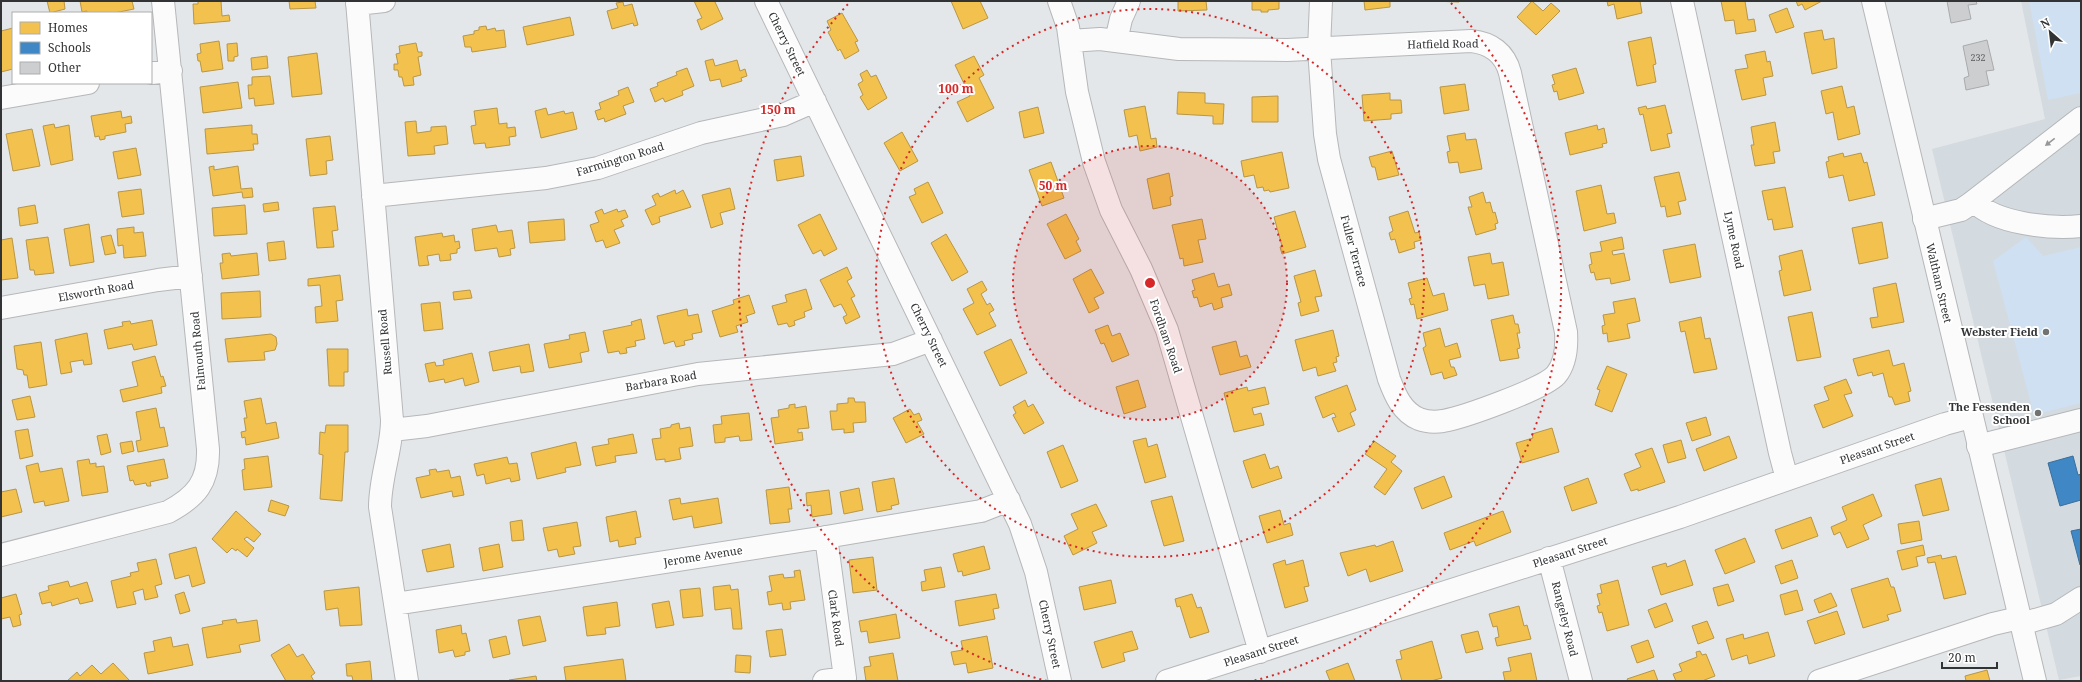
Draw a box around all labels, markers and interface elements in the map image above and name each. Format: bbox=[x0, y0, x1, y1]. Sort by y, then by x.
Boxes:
street label: Cherry Street bbox=[765, 9, 810, 79]
legend bbox=[12, 12, 152, 84]
north arrow bbox=[2030, 12, 2070, 52]
text: N bbox=[2038, 14, 2053, 31]
text: Homes bbox=[48, 19, 88, 36]
street label: Hatfield Road bbox=[1407, 35, 1479, 52]
text: Schools bbox=[48, 39, 91, 56]
house number: 232 bbox=[1970, 51, 1986, 64]
text: Other bbox=[48, 59, 81, 76]
text: 100 m bbox=[938, 80, 974, 97]
text: 150 m bbox=[760, 101, 796, 118]
street label: Farmington Road bbox=[574, 138, 666, 179]
one-way arrow bbox=[2045, 138, 2056, 147]
text: 50 m bbox=[1039, 177, 1067, 194]
street label: Lyme Road bbox=[1721, 210, 1748, 270]
street label: Fuller Terrace bbox=[1338, 213, 1371, 289]
street label: Waltham Street bbox=[1923, 242, 1956, 324]
street label: Elsworth Road bbox=[57, 276, 135, 305]
centre of rings bbox=[1143, 276, 1157, 290]
street label: Fordham Road bbox=[1147, 297, 1186, 375]
street label: Cherry Street bbox=[907, 300, 952, 370]
street label: Russell Road bbox=[374, 308, 395, 376]
street label: Falmouth Road bbox=[187, 310, 208, 391]
place label: Webster Field bbox=[1961, 324, 2038, 339]
marker: Webster Field bbox=[2041, 327, 2051, 337]
street label: Barbara Road bbox=[624, 367, 698, 394]
place label: The Fessenden School bbox=[1949, 399, 2031, 427]
marker: The Fessenden School bbox=[2033, 408, 2043, 418]
street label: Pleasant Street bbox=[1838, 428, 1916, 467]
street label: Pleasant Street bbox=[1531, 532, 1609, 571]
street label: Jerome Avenue bbox=[661, 542, 744, 569]
street label: Rangeley Road bbox=[1549, 580, 1582, 658]
street label: Clark Road bbox=[825, 588, 848, 648]
street label: Cherry Street bbox=[1036, 598, 1065, 670]
street label: Pleasant Street bbox=[1222, 631, 1300, 670]
scale bar bbox=[1942, 644, 1997, 670]
text: 20 m bbox=[1948, 649, 1976, 666]

